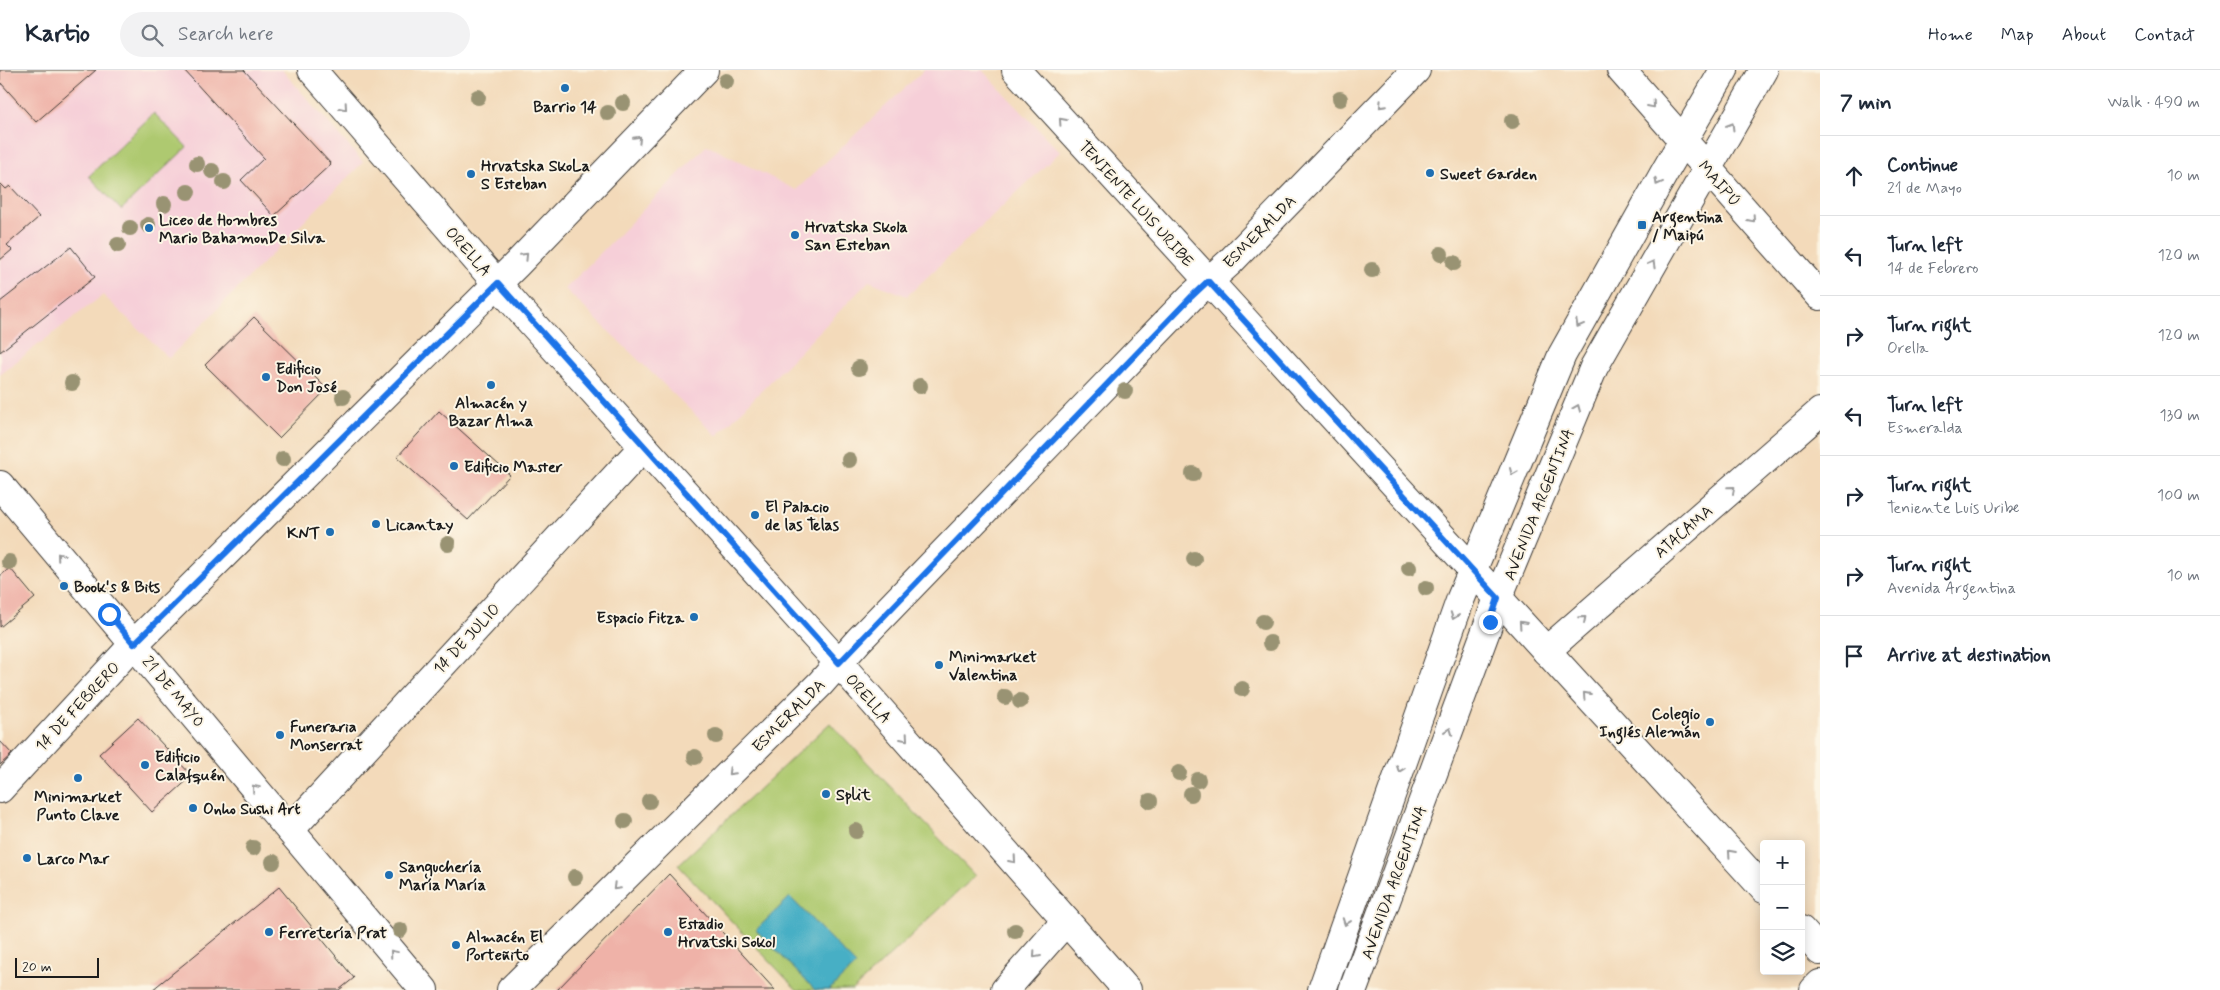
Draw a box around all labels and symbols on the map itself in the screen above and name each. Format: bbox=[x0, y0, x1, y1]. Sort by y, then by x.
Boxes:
marker: Barrio 14 bbox=[559, 82, 571, 94]
place label: Barrio 14 bbox=[533, 97, 597, 118]
one-way arrow bbox=[1379, 99, 1388, 108]
one-way arrow bbox=[1646, 100, 1655, 109]
one-way arrow bbox=[338, 101, 347, 110]
one-way arrow bbox=[1059, 117, 1068, 126]
one-way arrow bbox=[1725, 123, 1735, 132]
one-way arrow bbox=[632, 135, 641, 144]
street label: TENIENTE LUIS URIBE bbox=[1074, 137, 1198, 272]
place label: Hrvatska SkoLa S Esteban bbox=[481, 156, 590, 195]
street label: MAIPÚ bbox=[1693, 156, 1745, 211]
place label: Sweet Garden bbox=[1440, 164, 1537, 185]
marker: Sweet Garden bbox=[1424, 167, 1436, 179]
marker: Hrvatska SkoLa S Esteban bbox=[465, 168, 477, 180]
one-way arrow bbox=[1655, 177, 1665, 186]
street label: ESMERALDA bbox=[1219, 191, 1301, 273]
place label: Argentina / Maipú bbox=[1652, 207, 1723, 246]
place label: Liceo de Hombres Mario BahamonDe Silva bbox=[159, 210, 325, 249]
one-way arrow bbox=[1746, 213, 1755, 222]
place label: Hrvatska Skola San Esteban bbox=[805, 217, 908, 256]
marker: Argentina / Maipú bbox=[1636, 219, 1648, 231]
marker: Liceo de Hombres Mario BahamonDe Silva bbox=[143, 222, 155, 234]
street label: ORELLA bbox=[440, 223, 495, 281]
marker: Hrvatska Skola San Esteban bbox=[789, 229, 801, 241]
one-way arrow bbox=[519, 253, 528, 262]
one-way arrow bbox=[1646, 260, 1656, 269]
one-way arrow bbox=[1576, 319, 1586, 328]
place label: Edificio Don José bbox=[276, 359, 337, 398]
marker: Edificio Don José bbox=[260, 371, 272, 383]
marker: Almacén y Bazar Alma bbox=[485, 379, 497, 391]
place label: Almacén y Bazar Alma bbox=[449, 393, 533, 432]
one-way arrow bbox=[1571, 404, 1581, 412]
street label: AVENIDA ARGENTINA bbox=[1499, 426, 1579, 584]
place label: Edificio Master bbox=[464, 457, 563, 478]
marker: Edificio Master bbox=[448, 460, 460, 472]
one-way arrow bbox=[1509, 467, 1519, 476]
one-way arrow bbox=[1726, 486, 1735, 495]
place label: El Palacio de las Telas bbox=[765, 497, 840, 536]
street label: ATACAMA bbox=[1650, 501, 1718, 563]
marker: El Palacio de las Telas bbox=[749, 509, 761, 521]
place label: Licantay bbox=[386, 515, 453, 536]
marker: Licantay bbox=[370, 518, 382, 530]
place label: KNT bbox=[287, 523, 320, 544]
marker: KNT bbox=[324, 526, 336, 538]
one-way arrow bbox=[57, 553, 66, 562]
place label: Book's & Bits bbox=[74, 577, 161, 598]
marker: Book's & Bits bbox=[58, 580, 70, 592]
street label: 14 DE JULIO bbox=[429, 599, 505, 679]
route start bbox=[98, 603, 121, 626]
place label: Espacio Fitza bbox=[596, 608, 684, 629]
marker: Espacio Fitza bbox=[688, 611, 700, 623]
one-way arrow bbox=[1450, 611, 1460, 620]
route end bbox=[1479, 611, 1502, 634]
one-way arrow bbox=[1577, 615, 1586, 624]
one-way arrow bbox=[1519, 621, 1528, 630]
place label: Minimarket Valentina bbox=[949, 647, 1037, 686]
street label: 21 DE MAYO bbox=[137, 652, 209, 732]
street label: 14 DE FEBRERO bbox=[31, 658, 125, 756]
marker: Minimarket Valentina bbox=[933, 659, 945, 671]
street label: ORELLA bbox=[840, 670, 895, 728]
street label: ESMERALDA bbox=[748, 675, 830, 757]
one-way arrow bbox=[1583, 691, 1592, 700]
place label: Colegio Inglés Alemán bbox=[1599, 704, 1700, 745]
marker: Colegio Inglés Alemán bbox=[1704, 716, 1716, 728]
place label: Funeraria Monserrat bbox=[290, 717, 363, 756]
one-way arrow bbox=[1443, 727, 1453, 736]
marker: Funeraria Monserrat bbox=[274, 729, 286, 741]
one-way arrow bbox=[899, 733, 908, 742]
place label: Edificio Calafquén bbox=[155, 747, 225, 786]
marker: Edificio Calafquén bbox=[139, 759, 151, 771]
one-way arrow bbox=[1396, 764, 1406, 773]
one-way arrow bbox=[728, 766, 737, 775]
marker: Minimarket Punto Clave bbox=[72, 772, 84, 784]
one-way arrow bbox=[252, 785, 261, 794]
place label: Split bbox=[836, 785, 871, 806]
place label: Minimarket Punto Clave bbox=[34, 787, 122, 826]
marker: Split bbox=[820, 788, 832, 800]
place label: Onho Sushi Art bbox=[203, 799, 300, 820]
marker: Onho Sushi Art bbox=[187, 802, 199, 814]
street label: AVENIDA ARGENTINA bbox=[1357, 803, 1432, 962]
place label: Larco Mar bbox=[37, 849, 109, 870]
one-way arrow bbox=[1728, 850, 1737, 859]
marker: Larco Mar bbox=[21, 852, 33, 864]
one-way arrow bbox=[1007, 855, 1016, 864]
place label: Sanguchería María María bbox=[399, 857, 486, 896]
marker: Sanguchería María María bbox=[383, 869, 395, 881]
one-way arrow bbox=[612, 881, 621, 890]
place label: Estadio Hrvatski Sokol bbox=[678, 914, 775, 953]
one-way arrow bbox=[1342, 917, 1352, 926]
place label: Ferretería Prat bbox=[279, 923, 388, 944]
marker: Ferretería Prat bbox=[263, 926, 275, 938]
marker: Estadio Hrvatski Sokol bbox=[662, 926, 674, 938]
place label: Almacén El Porteñito bbox=[466, 927, 543, 966]
marker: Almacén El Porteñito bbox=[450, 939, 462, 951]
one-way arrow bbox=[390, 949, 399, 958]
one-way arrow bbox=[1033, 950, 1042, 959]
scale bar bbox=[15, 955, 99, 978]

